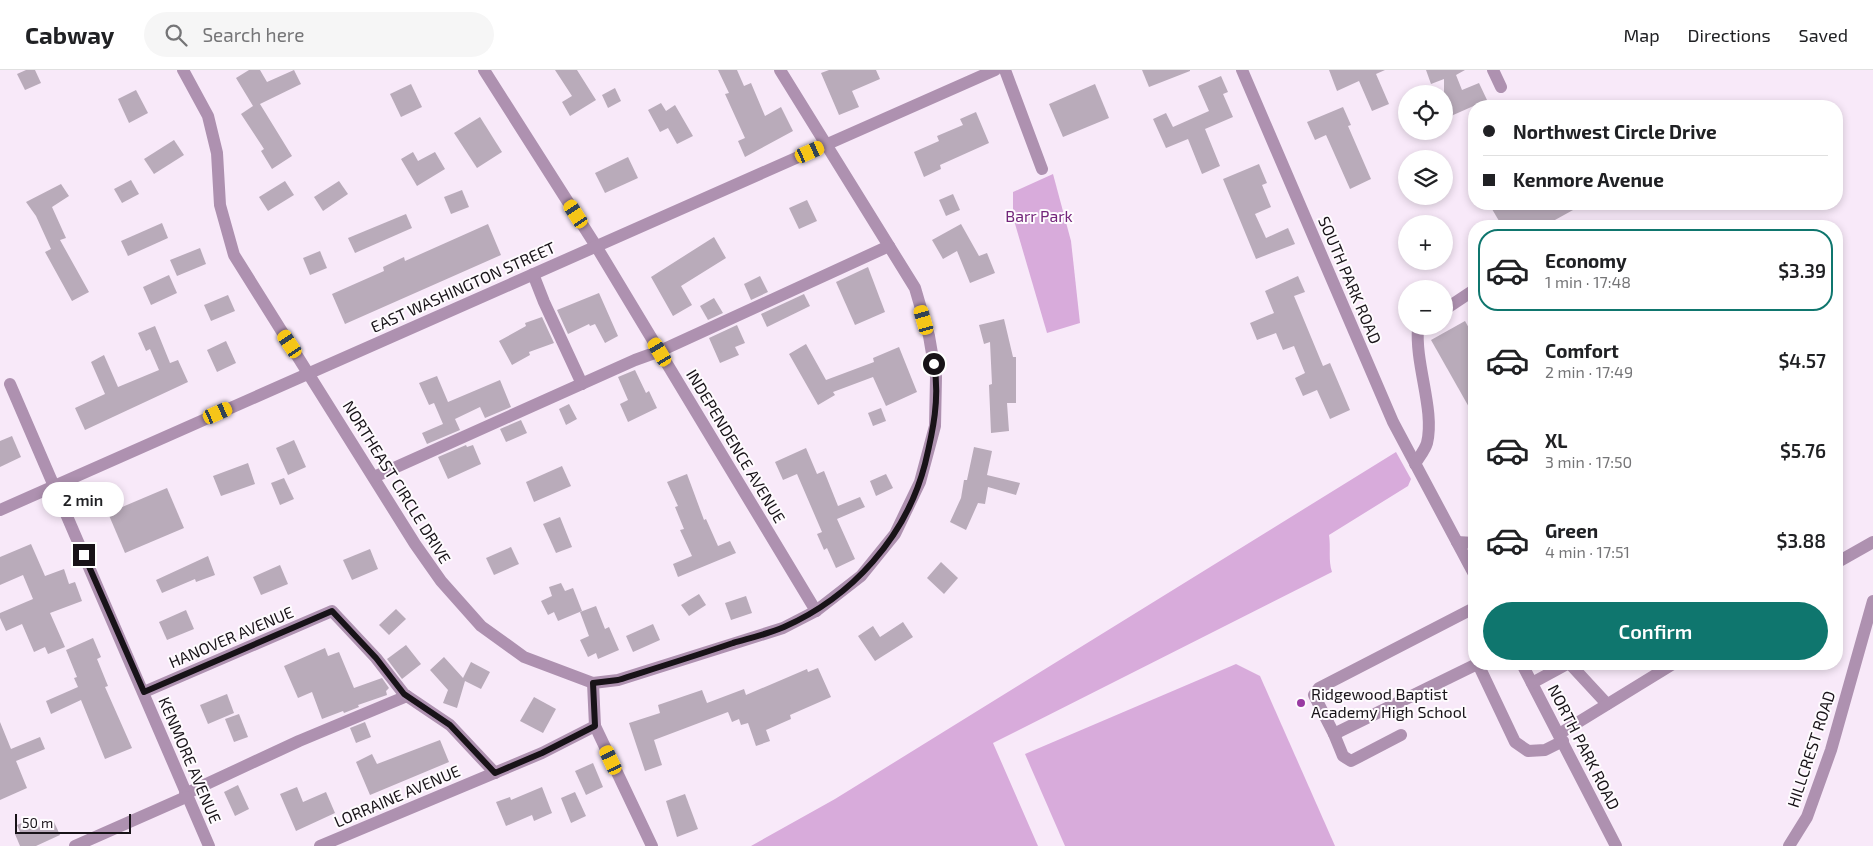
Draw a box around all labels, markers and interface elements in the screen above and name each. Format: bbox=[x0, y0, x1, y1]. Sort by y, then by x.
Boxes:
search box bbox=[144, 12, 494, 57]
text: Cabway bbox=[25, 20, 114, 49]
icon: search bbox=[162, 21, 190, 49]
text: Search here bbox=[202, 23, 304, 46]
text: Map bbox=[1623, 24, 1660, 46]
text: Directions bbox=[1688, 24, 1771, 46]
text: Saved bbox=[1799, 24, 1848, 46]
map controls bbox=[1398, 85, 1453, 335]
button: locate bbox=[1398, 85, 1453, 140]
text: Northwest Circle Drive bbox=[1513, 120, 1717, 143]
car bbox=[793, 139, 826, 165]
button: layers bbox=[1398, 150, 1453, 205]
text: Kenmore Avenue bbox=[1513, 168, 1664, 191]
car bbox=[561, 197, 590, 231]
park label: Barr Park bbox=[1005, 206, 1073, 225]
street label: SOUTH PARK ROAD bbox=[1315, 213, 1386, 346]
button: + bbox=[1398, 215, 1453, 270]
street label: EAST WASHINGTON STREET bbox=[368, 237, 558, 336]
icon: car bbox=[1485, 248, 1530, 293]
text: Economy bbox=[1545, 249, 1627, 272]
text: $3.39 bbox=[1778, 259, 1826, 282]
text: 1 min · 17:48 bbox=[1545, 272, 1631, 291]
button: − bbox=[1398, 280, 1453, 335]
car bbox=[912, 304, 935, 336]
car bbox=[275, 327, 304, 361]
car bbox=[645, 335, 674, 369]
icon: car bbox=[1485, 338, 1530, 383]
text: Comfort bbox=[1545, 339, 1619, 362]
text: $4.57 bbox=[1778, 349, 1826, 372]
route start bbox=[923, 353, 945, 375]
text: 2 min · 17:49 bbox=[1545, 362, 1633, 381]
street label: INDEPENDENCE AVENUE bbox=[683, 365, 790, 526]
street label: NORTHEAST CIRCLE DRIVE bbox=[339, 397, 455, 567]
car bbox=[201, 400, 234, 426]
icon: car bbox=[1485, 428, 1530, 473]
text: XL bbox=[1545, 429, 1567, 452]
text: $5.76 bbox=[1780, 439, 1826, 462]
text: 3 min · 17:50 bbox=[1545, 452, 1632, 471]
callout: 2 min bbox=[43, 482, 125, 518]
text: 2 min bbox=[63, 490, 103, 509]
icon: car bbox=[1485, 518, 1530, 563]
text: Green bbox=[1545, 519, 1598, 542]
text: $3.88 bbox=[1777, 529, 1826, 552]
text: 4 min · 17:51 bbox=[1545, 542, 1630, 561]
route end bbox=[73, 544, 95, 566]
street label: HANOVER AVENUE bbox=[166, 602, 296, 671]
button: Confirm bbox=[1483, 602, 1828, 660]
street label: NORTH PARK ROAD bbox=[1545, 681, 1624, 813]
place label: Ridgewood Baptist Academy High School bbox=[1311, 684, 1467, 721]
street label: HILLCREST ROAD bbox=[1783, 688, 1838, 810]
street label: KENMORE AVENUE bbox=[155, 694, 226, 826]
marker: Ridgewood Baptist Academy High School bbox=[1295, 697, 1307, 709]
car bbox=[597, 743, 624, 777]
street label: LORRAINE AVENUE bbox=[331, 760, 463, 831]
scale bar bbox=[15, 811, 131, 834]
text: 50 m bbox=[22, 814, 53, 831]

